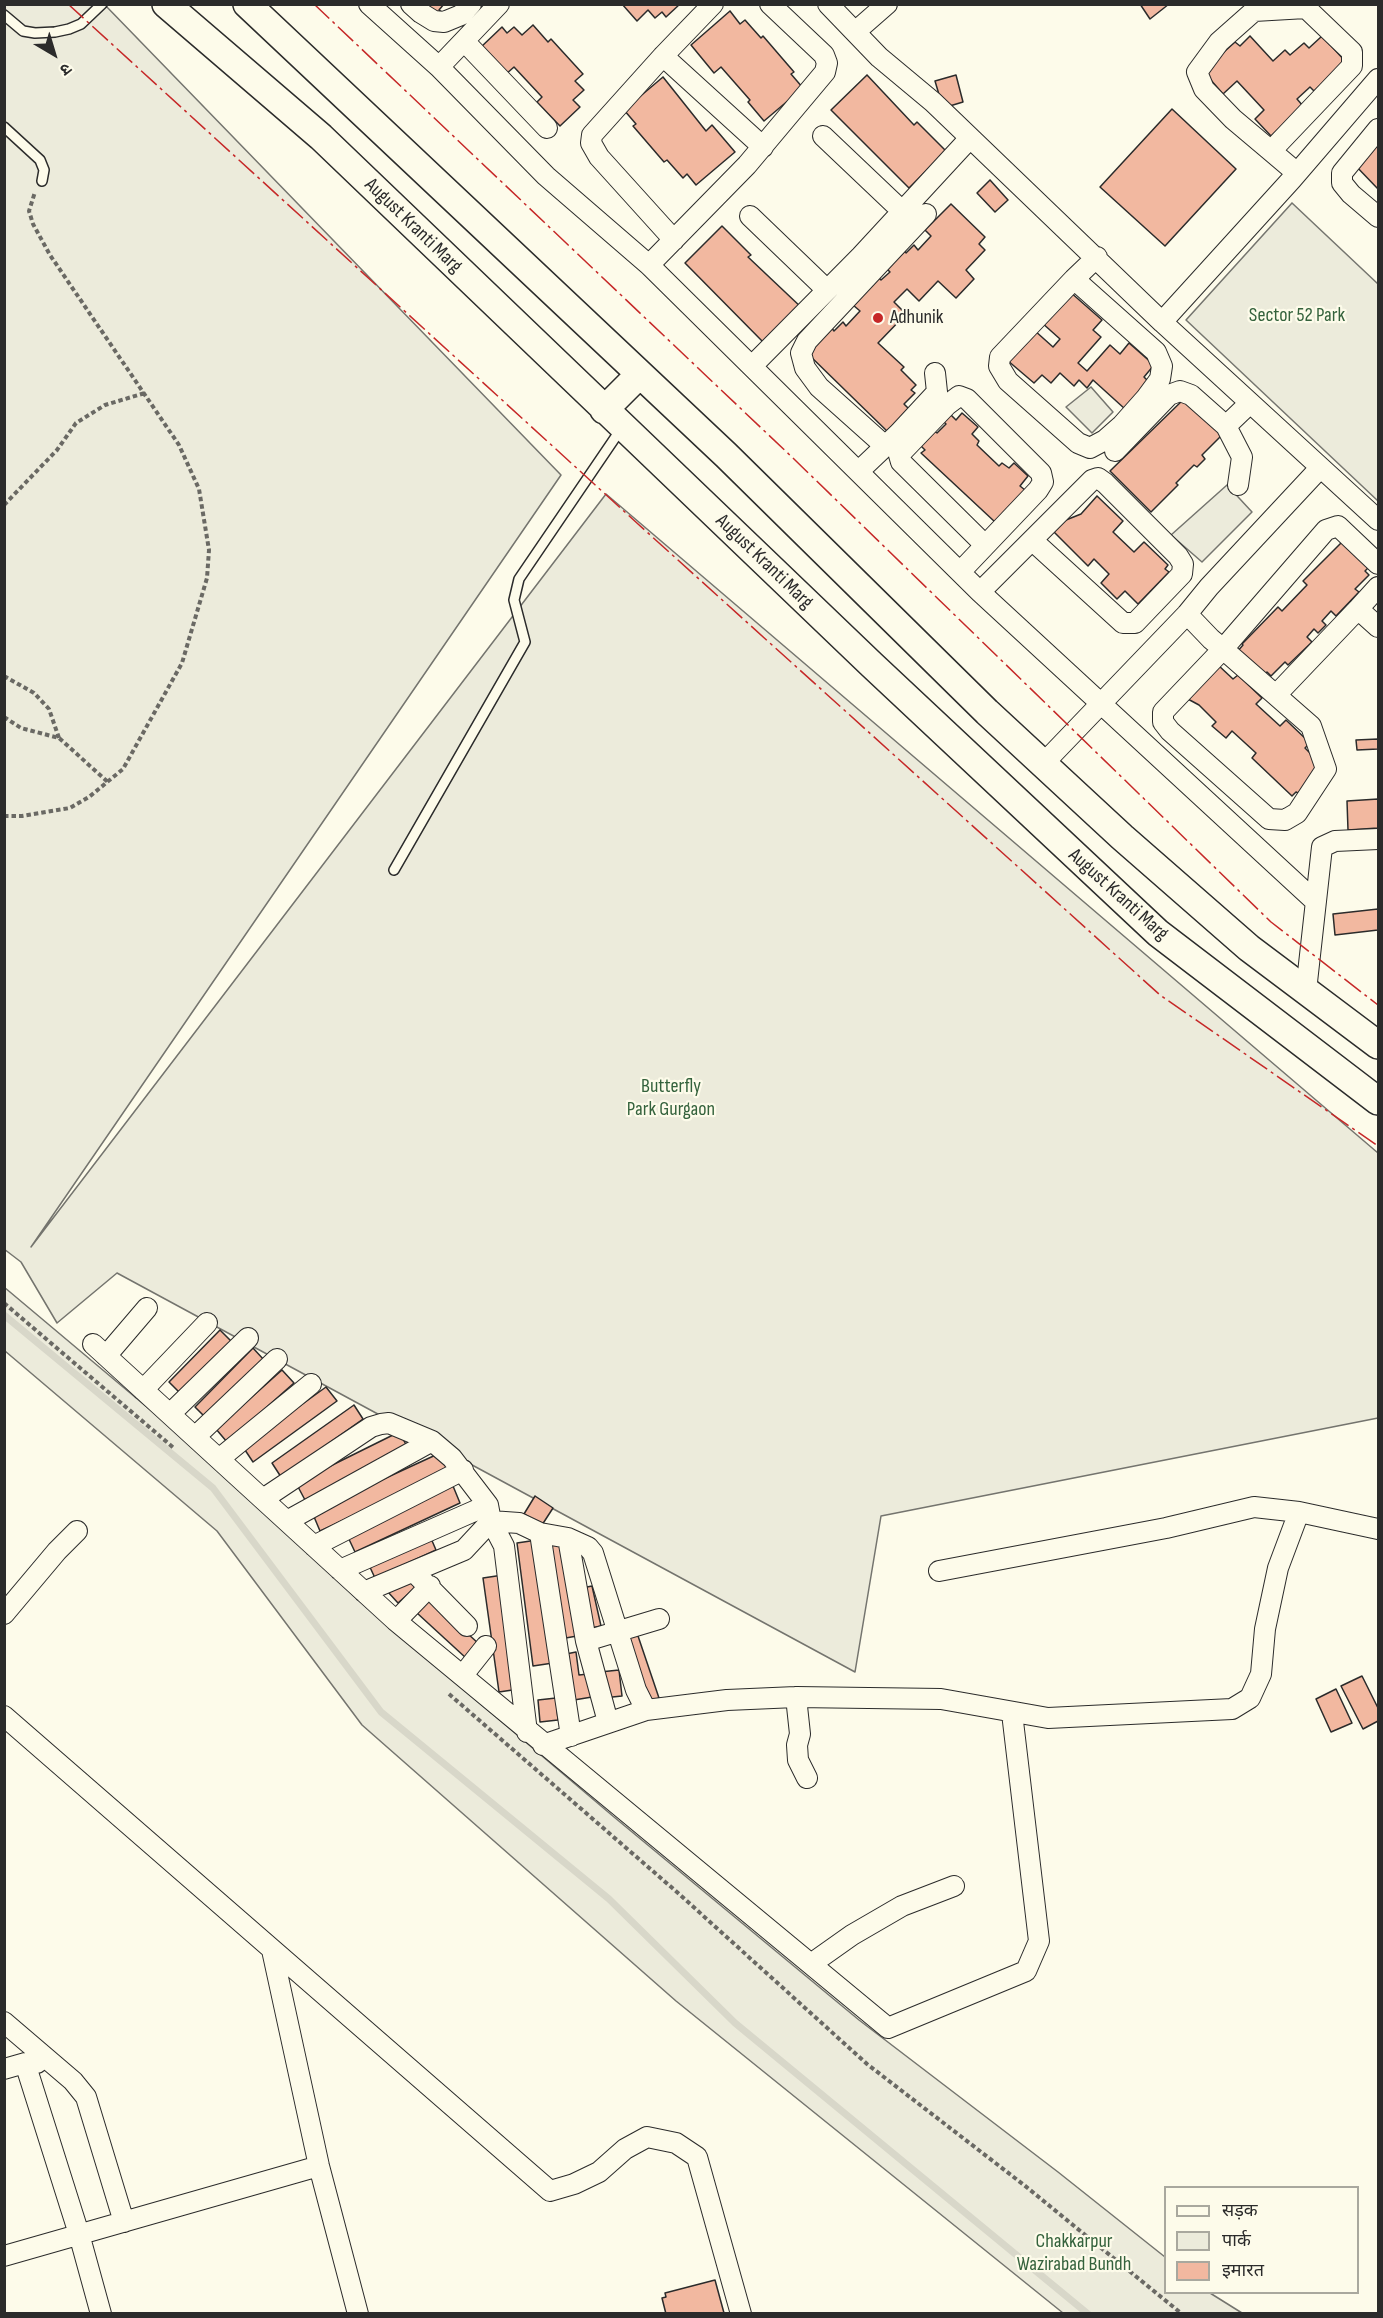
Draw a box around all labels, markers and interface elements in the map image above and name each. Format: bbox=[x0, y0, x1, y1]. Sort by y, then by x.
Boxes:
north arrow bbox=[24, 24, 84, 84]
text: उ bbox=[56, 58, 75, 79]
street label: August Kranti Marg bbox=[359, 174, 467, 278]
park label: Sector 52 Park bbox=[1249, 304, 1345, 328]
place label: Adhunik bbox=[890, 306, 943, 330]
marker: Adhunik bbox=[871, 311, 885, 325]
street label: August Kranti Marg bbox=[710, 510, 818, 614]
street label: August Kranti Marg bbox=[1063, 844, 1173, 946]
park label: Butterfly Park Gurgaon bbox=[627, 1075, 715, 1122]
legend bbox=[1164, 2186, 1359, 2294]
text: सड़क bbox=[1222, 2200, 1258, 2221]
park label: Chakkarpur Wazirabad Bundh bbox=[1017, 2230, 1131, 2277]
text: पार्क bbox=[1222, 2230, 1251, 2251]
text: इमारत bbox=[1222, 2260, 1264, 2281]

